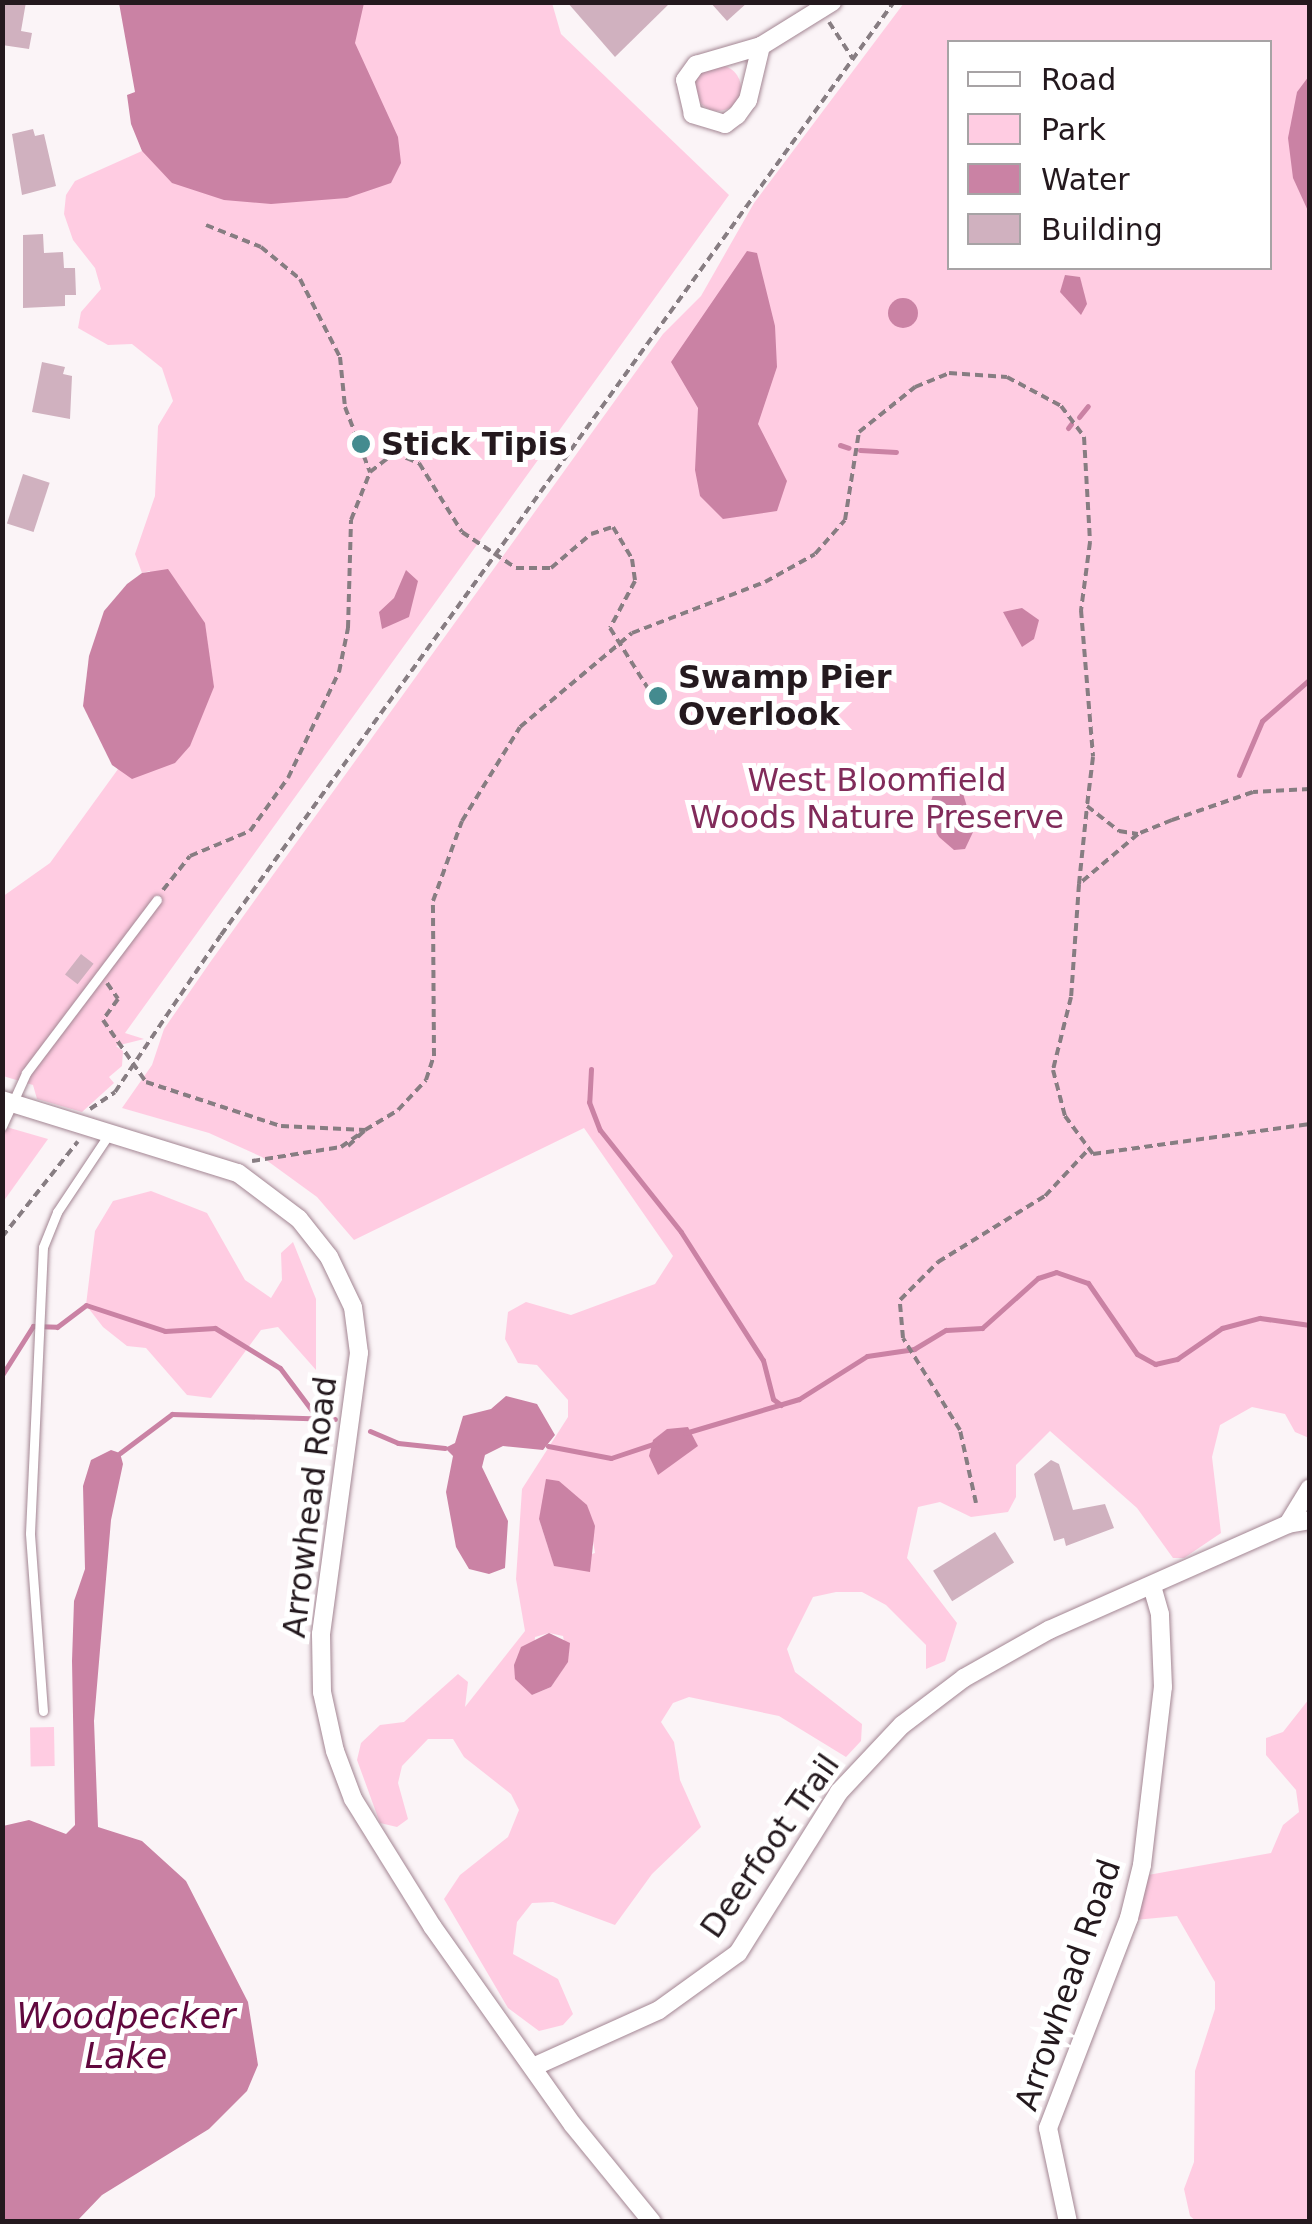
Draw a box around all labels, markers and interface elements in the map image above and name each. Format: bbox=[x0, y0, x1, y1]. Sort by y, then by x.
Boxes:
legend bbox=[947, 40, 1272, 270]
text: Road bbox=[1041, 62, 1116, 97]
text: Park bbox=[1041, 112, 1106, 147]
text: Water bbox=[1041, 162, 1130, 197]
text: Building bbox=[1041, 212, 1163, 247]
place label: Stick Tipis bbox=[381, 425, 567, 463]
marker: Stick Tipis bbox=[350, 433, 372, 455]
place label: Swamp Pier Overlook bbox=[678, 659, 892, 734]
marker: Swamp Pier Overlook bbox=[647, 685, 669, 707]
park label: West Bloomfield Woods Nature Preserve bbox=[690, 762, 1064, 837]
street label: Arrowhead Road bbox=[275, 1374, 345, 1640]
street label: Deerfoot Trail bbox=[692, 1747, 848, 1945]
street label: Arrowhead Road bbox=[1007, 1854, 1129, 2116]
water label: Woodpecker Lake bbox=[17, 1995, 235, 2077]

